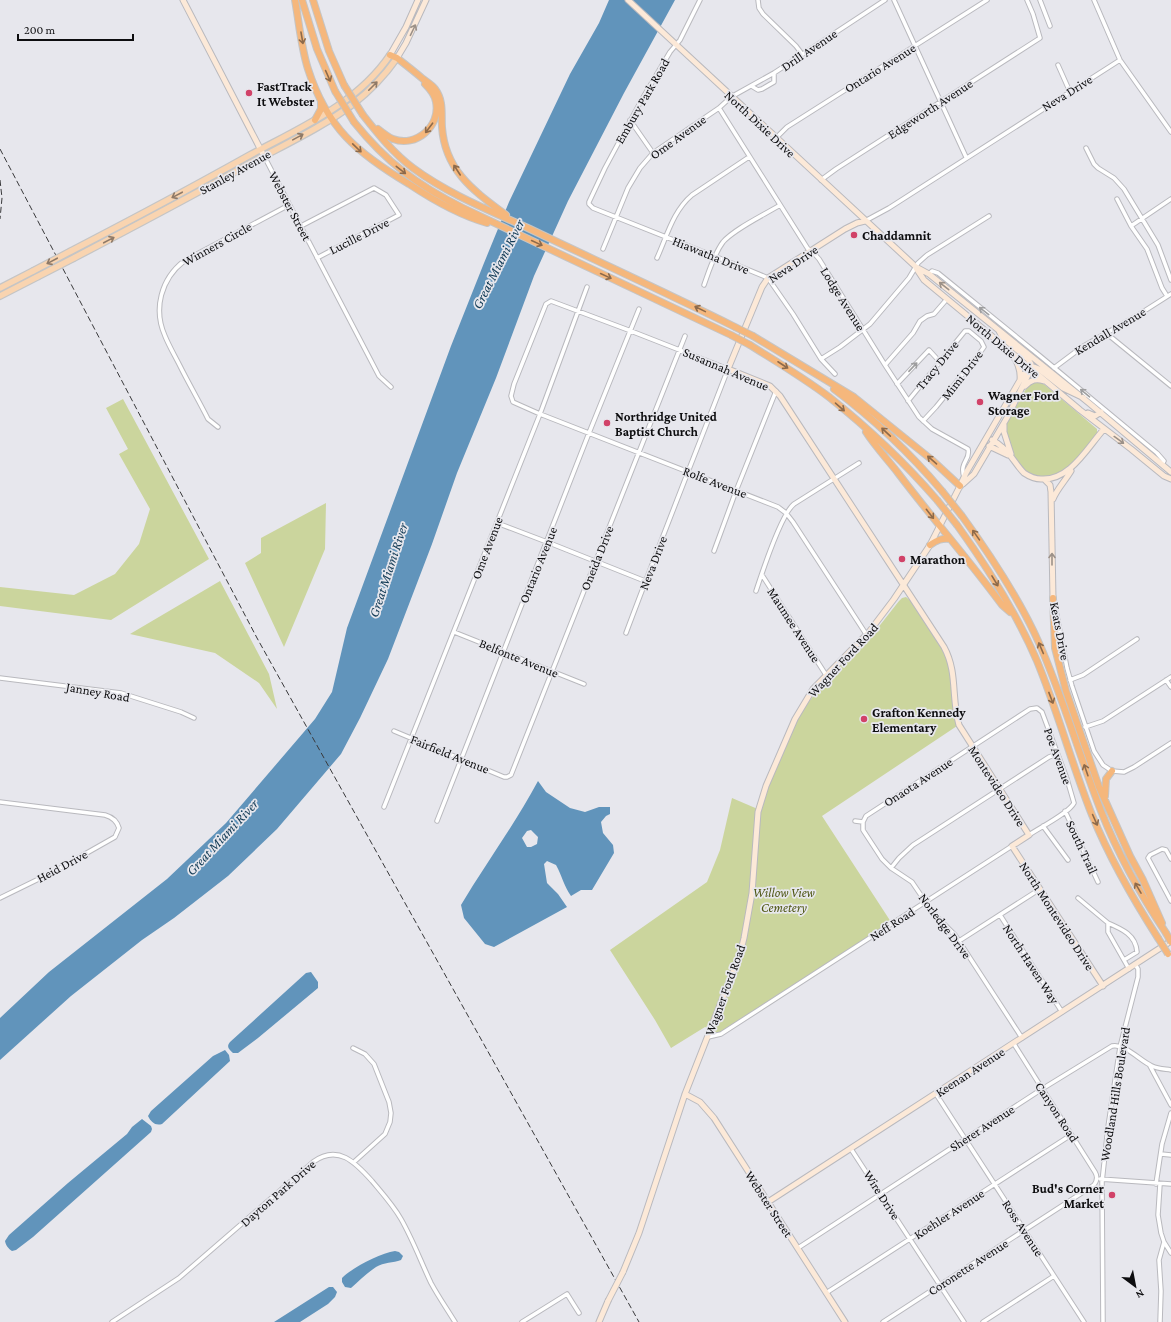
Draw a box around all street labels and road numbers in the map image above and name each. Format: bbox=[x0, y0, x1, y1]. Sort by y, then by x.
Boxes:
street label: Drill Avenue bbox=[778, 26, 840, 74]
street label: Ontario Avenue bbox=[842, 40, 919, 96]
street label: Embury Park Road bbox=[611, 56, 673, 146]
street label: Neva Drive bbox=[1039, 71, 1095, 114]
street label: Edgeworth Avenue bbox=[885, 76, 976, 142]
street label: North Dixie Drive bbox=[722, 87, 799, 161]
street label: Ome Avenue bbox=[647, 111, 709, 162]
street label: Stanley Avenue bbox=[197, 146, 273, 198]
street label: Webster Street bbox=[265, 169, 315, 244]
street label: Lucille Drive bbox=[326, 214, 392, 258]
street label: Winners Circle bbox=[180, 219, 254, 269]
street label: Hiawatha Drive bbox=[670, 233, 752, 277]
street label: Neva Drive bbox=[765, 242, 821, 286]
street label: Lodge Avenue bbox=[817, 264, 869, 334]
street label: Kendall Avenue bbox=[1072, 304, 1149, 358]
street label: North Dixie Drive bbox=[963, 311, 1043, 381]
street label: Tracy Drive bbox=[912, 337, 962, 393]
street label: Susannah Avenue bbox=[681, 344, 771, 394]
street label: Mimi Drive bbox=[938, 347, 986, 403]
street label: Rolfe Avenue bbox=[681, 463, 749, 501]
street label: Ome Avenue bbox=[468, 514, 506, 581]
street label: Oneida Drive bbox=[577, 523, 617, 593]
street label: Ontario Avenue bbox=[516, 524, 560, 605]
street label: Neva Drive bbox=[636, 534, 670, 592]
street label: Maumee Avenue bbox=[764, 585, 824, 666]
street label: Keats Drive bbox=[1047, 601, 1073, 662]
street label: Wagner Ford Road bbox=[805, 620, 881, 700]
street label: Belfonte Avenue bbox=[477, 635, 561, 681]
street label: Janney Road bbox=[64, 679, 131, 705]
street label: Poe Avenue bbox=[1041, 726, 1075, 787]
street label: Fairfield Avenue bbox=[408, 731, 492, 777]
street label: Montevideo Drive bbox=[965, 743, 1029, 829]
street label: Onaota Avenue bbox=[881, 754, 956, 810]
street label: South Trail bbox=[1063, 818, 1101, 877]
street label: Heid Drive bbox=[34, 846, 90, 886]
street label: North Montevideo Drive bbox=[1016, 859, 1098, 973]
street label: Norledge Drive bbox=[916, 890, 975, 962]
street label: Neff Road bbox=[867, 904, 917, 944]
street label: North Haven Way bbox=[1000, 921, 1063, 1008]
street label: Wagner Ford Road bbox=[702, 942, 749, 1038]
street label: Woodland Hills Boulevard bbox=[1097, 1026, 1133, 1162]
street label: Keenan Avenue bbox=[933, 1044, 1008, 1100]
street label: Canyon Road bbox=[1032, 1079, 1082, 1145]
street label: Sherer Avenue bbox=[947, 1101, 1017, 1154]
street label: Dayton Park Drive bbox=[237, 1156, 319, 1230]
street label: Wire Drive bbox=[860, 1167, 904, 1223]
street label: Webster Street bbox=[742, 1168, 796, 1241]
street label: Koehler Avenue bbox=[911, 1186, 987, 1242]
street label: Ross Avenue bbox=[999, 1197, 1047, 1259]
street label: Coronette Avenue bbox=[925, 1235, 1011, 1298]

